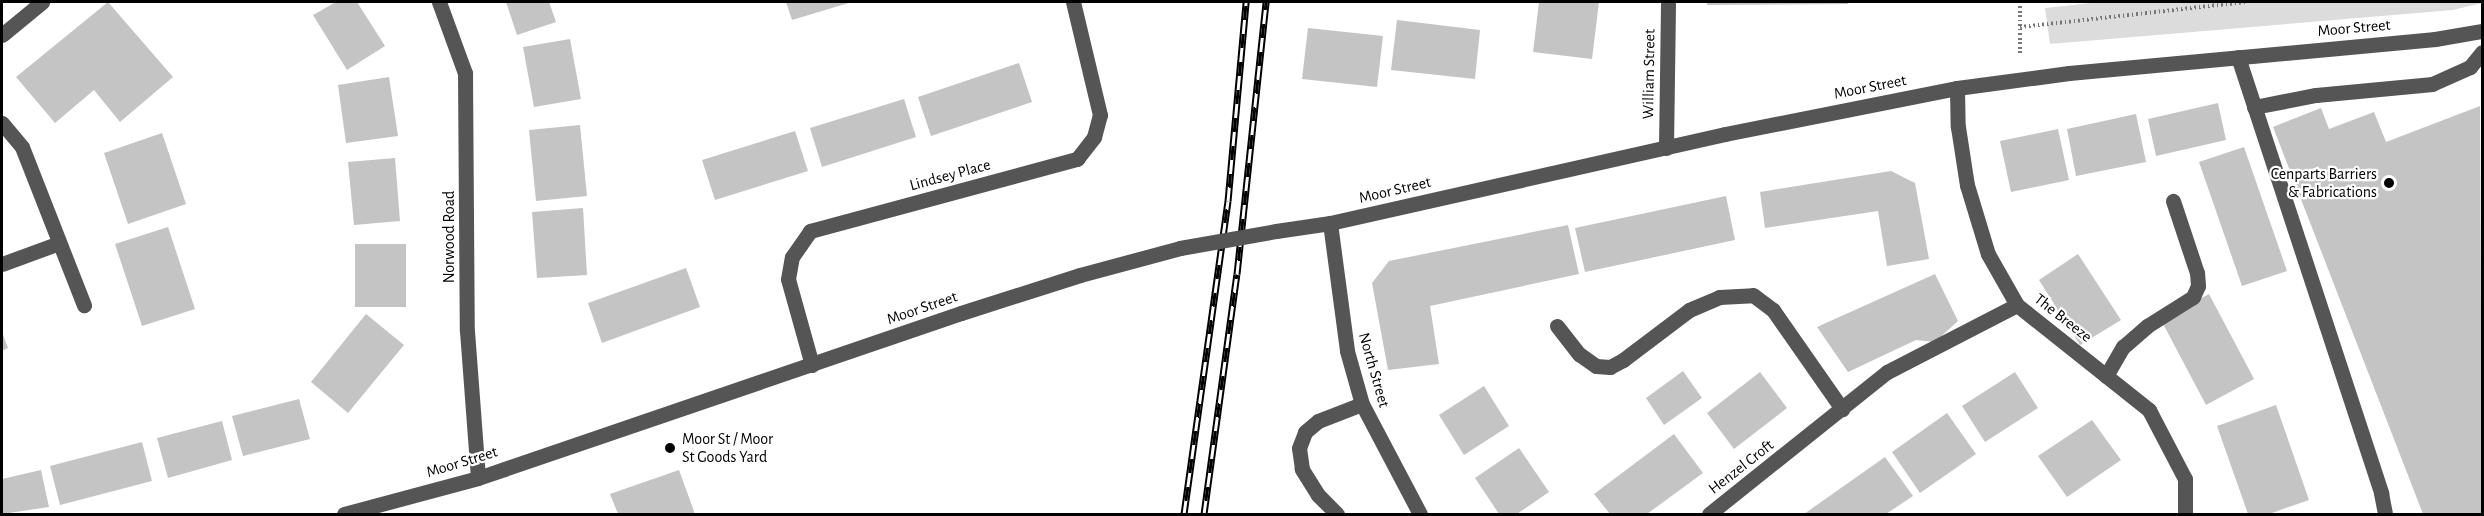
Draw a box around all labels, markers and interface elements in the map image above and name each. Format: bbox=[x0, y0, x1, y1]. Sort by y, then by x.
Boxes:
street label: Moor Street bbox=[2317, 15, 2391, 41]
street label: William Street bbox=[1639, 29, 1659, 119]
street label: Moor Street bbox=[1832, 71, 1908, 103]
street label: Lindsey Place bbox=[907, 155, 993, 195]
place label: Cenparts Barriers & Fabrications bbox=[2271, 164, 2377, 202]
street label: Moor Street bbox=[1357, 172, 1433, 208]
marker: Cenparts Barriers & Fabrications bbox=[2382, 176, 2396, 190]
street label: Norwood Road bbox=[439, 191, 459, 283]
street label: Moor Street bbox=[884, 287, 960, 329]
street label: The Breeze bbox=[2030, 289, 2096, 347]
street label: North Street bbox=[1354, 330, 1394, 410]
place label: Moor St / Moor St Goods Yard bbox=[682, 429, 773, 467]
street label: Henzel Croft bbox=[1705, 436, 1777, 498]
marker: Moor St / Moor St Goods Yard bbox=[663, 441, 677, 455]
street label: Moor Street bbox=[424, 442, 500, 482]

